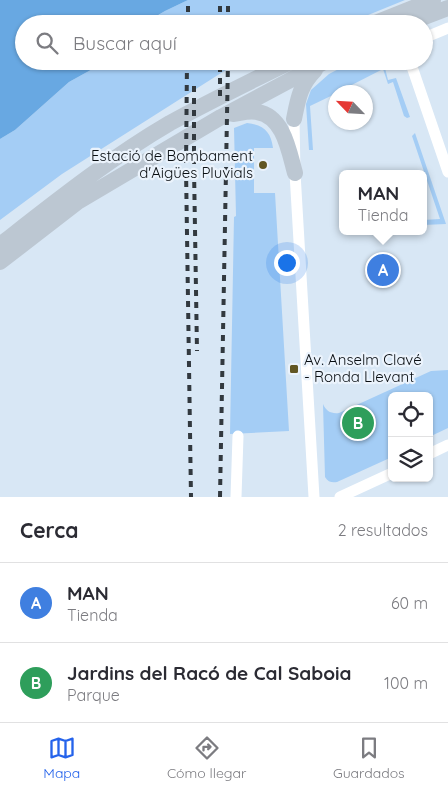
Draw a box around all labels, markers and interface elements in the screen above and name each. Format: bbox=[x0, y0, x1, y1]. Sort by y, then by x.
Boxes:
search box bbox=[15, 15, 433, 70]
icon: search bbox=[33, 29, 61, 57]
text: Buscar aquí bbox=[73, 31, 177, 55]
north arrow bbox=[328, 85, 373, 130]
place label: Estació de Bombament d'Aigües Pluvials bbox=[91, 146, 253, 182]
marker: Estació de Bombament d'Aigües Pluvials bbox=[257, 159, 269, 171]
popup bbox=[339, 170, 427, 235]
text: MAN bbox=[358, 181, 399, 205]
text: Tienda bbox=[358, 205, 408, 225]
your location bbox=[274, 250, 300, 276]
pin: A bbox=[367, 251, 399, 289]
place label: Av. Anselm Clavé - Ronda Llevant bbox=[304, 350, 422, 386]
marker: Av. Anselm Clavé - Ronda Llevant bbox=[288, 363, 300, 375]
map controls bbox=[388, 392, 433, 482]
button: locate bbox=[388, 392, 433, 437]
pin: B bbox=[342, 404, 374, 442]
button: layers bbox=[388, 437, 433, 482]
text: Cerca bbox=[20, 517, 78, 543]
text: 2 resultados bbox=[338, 520, 428, 540]
text: MAN bbox=[67, 581, 109, 605]
text: A bbox=[31, 593, 41, 613]
text: 60 m bbox=[391, 593, 428, 613]
text: Tienda bbox=[67, 605, 118, 625]
text: Jardins del Racó de Cal Saboia bbox=[67, 661, 351, 685]
text: B bbox=[31, 673, 41, 693]
text: 100 m bbox=[384, 673, 428, 693]
text: Parque bbox=[67, 685, 120, 705]
tab: Mapa bbox=[43, 734, 80, 782]
tab: Cómo llegar bbox=[167, 734, 246, 782]
tab: Guardados bbox=[333, 734, 405, 782]

